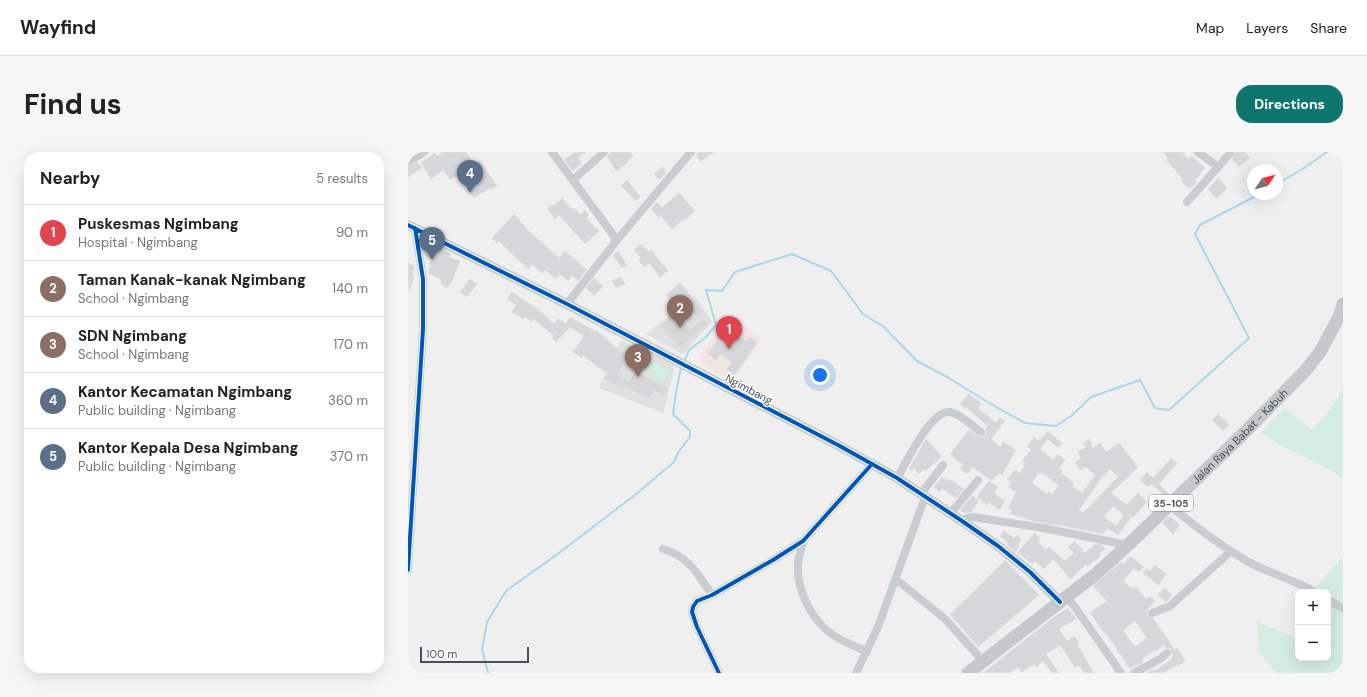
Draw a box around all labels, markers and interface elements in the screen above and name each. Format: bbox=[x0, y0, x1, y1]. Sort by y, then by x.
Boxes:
text: Wayfind bbox=[20, 15, 96, 40]
text: Map bbox=[1196, 19, 1224, 37]
text: Layers bbox=[1246, 19, 1288, 37]
text: Share bbox=[1310, 19, 1347, 37]
button: Directions bbox=[1236, 85, 1343, 123]
text: Find us bbox=[24, 86, 122, 123]
pin: 4 bbox=[457, 160, 483, 193]
north arrow bbox=[1247, 164, 1283, 200]
text: Nearby bbox=[40, 167, 100, 189]
text: 5 results bbox=[316, 170, 368, 187]
text: Puskesmas Ngimbang bbox=[78, 214, 239, 234]
text: 1 bbox=[51, 224, 55, 241]
text: 90 m bbox=[336, 224, 368, 241]
pin: 5 bbox=[419, 227, 445, 260]
text: Hospital · Ngimbang bbox=[78, 234, 198, 251]
text: Taman Kanak-kanak Ngimbang bbox=[78, 270, 306, 290]
text: 2 bbox=[49, 280, 57, 297]
text: 140 m bbox=[332, 280, 368, 297]
text: School · Ngimbang bbox=[78, 290, 189, 307]
pin: 2 bbox=[667, 295, 693, 328]
pin: 1 bbox=[716, 316, 742, 349]
text: SDN Ngimbang bbox=[78, 326, 187, 346]
text: 3 bbox=[49, 336, 57, 353]
text: 170 m bbox=[333, 336, 368, 353]
pin: 3 bbox=[625, 344, 651, 377]
text: School · Ngimbang bbox=[78, 346, 189, 363]
your location bbox=[810, 365, 830, 385]
street label: Ngimbang bbox=[723, 371, 775, 407]
text: Kantor Kecamatan Ngimbang bbox=[78, 382, 292, 402]
street label: Jalan Raya Babat - Kabuh bbox=[1189, 386, 1291, 487]
text: 4 bbox=[49, 392, 57, 409]
text: 360 m bbox=[328, 392, 368, 409]
text: Public building · Ngimbang bbox=[78, 402, 236, 419]
text: Kantor Kepala Desa Ngimbang bbox=[78, 438, 298, 458]
text: 5 bbox=[49, 448, 57, 465]
text: 370 m bbox=[330, 448, 368, 465]
text: Public building · Ngimbang bbox=[78, 458, 236, 475]
road number: 35-105 bbox=[1149, 495, 1193, 511]
map controls bbox=[1295, 589, 1331, 661]
button: + bbox=[1295, 589, 1331, 625]
button: − bbox=[1295, 625, 1331, 661]
scale bar bbox=[420, 645, 529, 664]
text: 100 m bbox=[426, 647, 457, 661]

